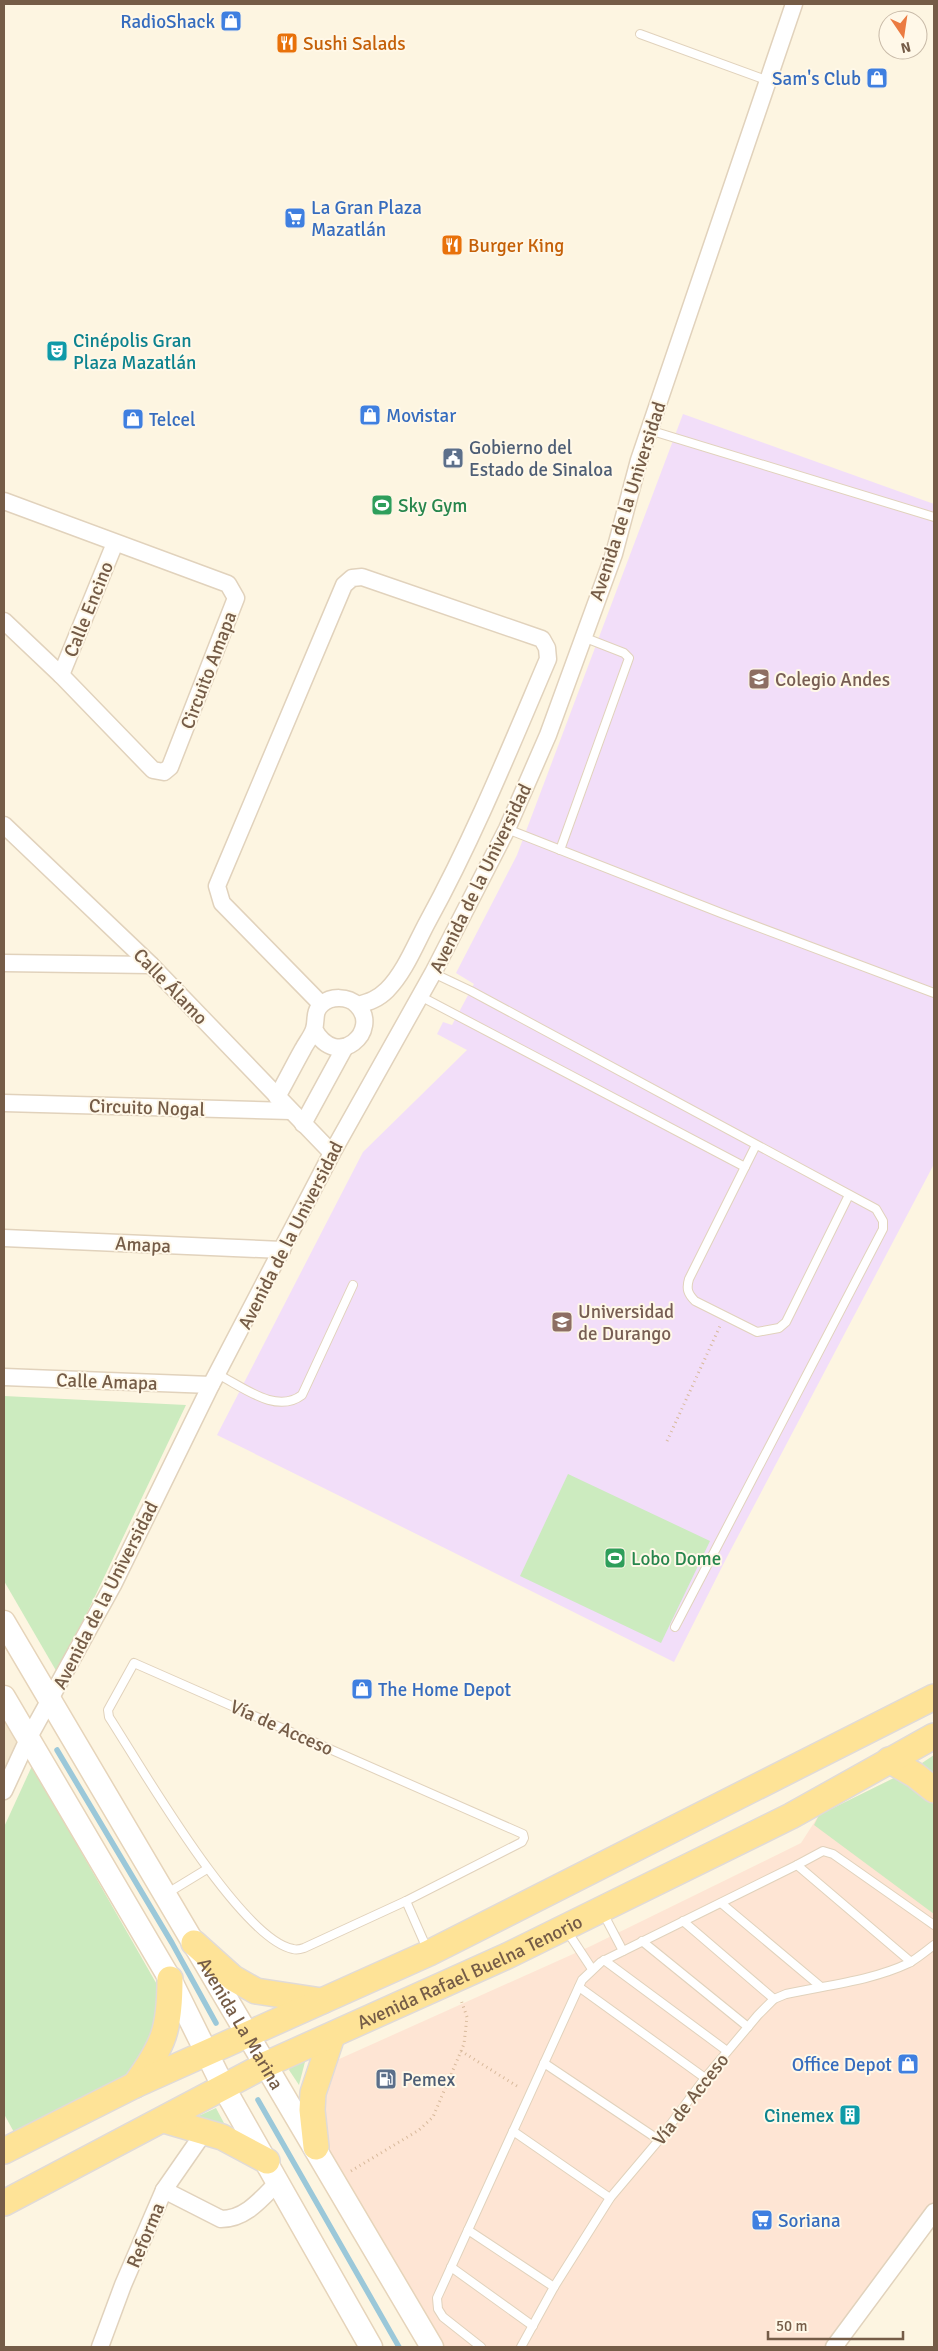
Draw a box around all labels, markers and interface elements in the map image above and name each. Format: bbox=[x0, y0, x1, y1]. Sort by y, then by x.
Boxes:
shop icon: RadioShack bbox=[219, 9, 243, 33]
place label: RadioShack bbox=[120, 10, 215, 34]
north arrow bbox=[878, 10, 928, 60]
restaurant icon: Sushi Salads bbox=[275, 31, 299, 55]
place label: Sushi Salads bbox=[303, 32, 406, 56]
text: N bbox=[899, 38, 912, 57]
shop icon: Sam's Club bbox=[865, 66, 889, 90]
place label: Sam's Club bbox=[772, 67, 861, 91]
place label: La Gran Plaza Mazatlán bbox=[311, 196, 422, 242]
supermarket icon: La Gran Plaza Mazatlán bbox=[283, 206, 307, 230]
restaurant icon: Burger King bbox=[440, 233, 464, 257]
place label: Burger King bbox=[468, 234, 564, 258]
place label: Cinépolis Gran Plaza Mazatlán bbox=[73, 329, 196, 375]
theatre icon: Cinépolis Gran Plaza Mazatlán bbox=[45, 339, 69, 363]
street label: Avenida de la Universidad bbox=[584, 399, 671, 604]
shop icon: Movistar bbox=[358, 403, 382, 427]
place label: Movistar bbox=[386, 404, 456, 428]
shop icon: Telcel bbox=[121, 407, 145, 431]
place label: Telcel bbox=[149, 408, 196, 432]
place label: Gobierno del Estado de Sinaloa bbox=[469, 436, 613, 482]
public building icon: Gobierno del Estado de Sinaloa bbox=[441, 446, 465, 470]
sports icon: Sky Gym bbox=[370, 493, 394, 517]
place label: Sky Gym bbox=[398, 494, 467, 518]
street label: Calle Encino bbox=[59, 558, 119, 661]
street label: Circuito Amapa bbox=[175, 608, 242, 733]
school or university icon: Colegio Andes bbox=[747, 667, 771, 691]
place label: Colegio Andes bbox=[775, 668, 890, 692]
street label: Avenida de la Universidad bbox=[425, 780, 537, 977]
street label: Calle Álamo bbox=[128, 943, 213, 1030]
street label: Circuito Nogal bbox=[89, 1094, 205, 1122]
street label: Avenida de la Universidad bbox=[233, 1137, 349, 1334]
street label: Amapa bbox=[114, 1232, 172, 1258]
place label: Universidad de Durango bbox=[578, 1300, 674, 1346]
school or university icon: Universidad de Durango bbox=[550, 1310, 574, 1334]
street label: Calle Amapa bbox=[56, 1368, 158, 1396]
street label: Avenida de la Universidad bbox=[48, 1497, 164, 1694]
sports icon: Lobo Dome bbox=[603, 1546, 627, 1570]
place label: Lobo Dome bbox=[631, 1547, 721, 1571]
shop icon: The Home Depot bbox=[350, 1677, 374, 1701]
place label: The Home Depot bbox=[378, 1678, 512, 1702]
street label: Vía de Acceso bbox=[226, 1694, 337, 1761]
street label: Avenida Rafael Buelna Tenorio bbox=[353, 1910, 587, 2035]
street label: Avenida La Marina bbox=[192, 1953, 288, 2094]
street label: Vía de Acceso bbox=[647, 2049, 734, 2151]
shop icon: Office Depot bbox=[896, 2052, 920, 2076]
place label: Office Depot bbox=[792, 2053, 892, 2077]
fuel station icon: Pemex bbox=[374, 2067, 398, 2091]
place label: Pemex bbox=[402, 2068, 455, 2092]
building icon: Cinemex bbox=[838, 2103, 862, 2127]
place label: Cinemex bbox=[764, 2104, 834, 2128]
street label: Reforma bbox=[121, 2199, 170, 2272]
supermarket icon: Soriana bbox=[750, 2208, 774, 2232]
place label: Soriana bbox=[778, 2209, 841, 2233]
scale bar bbox=[768, 2308, 903, 2340]
text: 50 m bbox=[776, 2317, 807, 2335]

